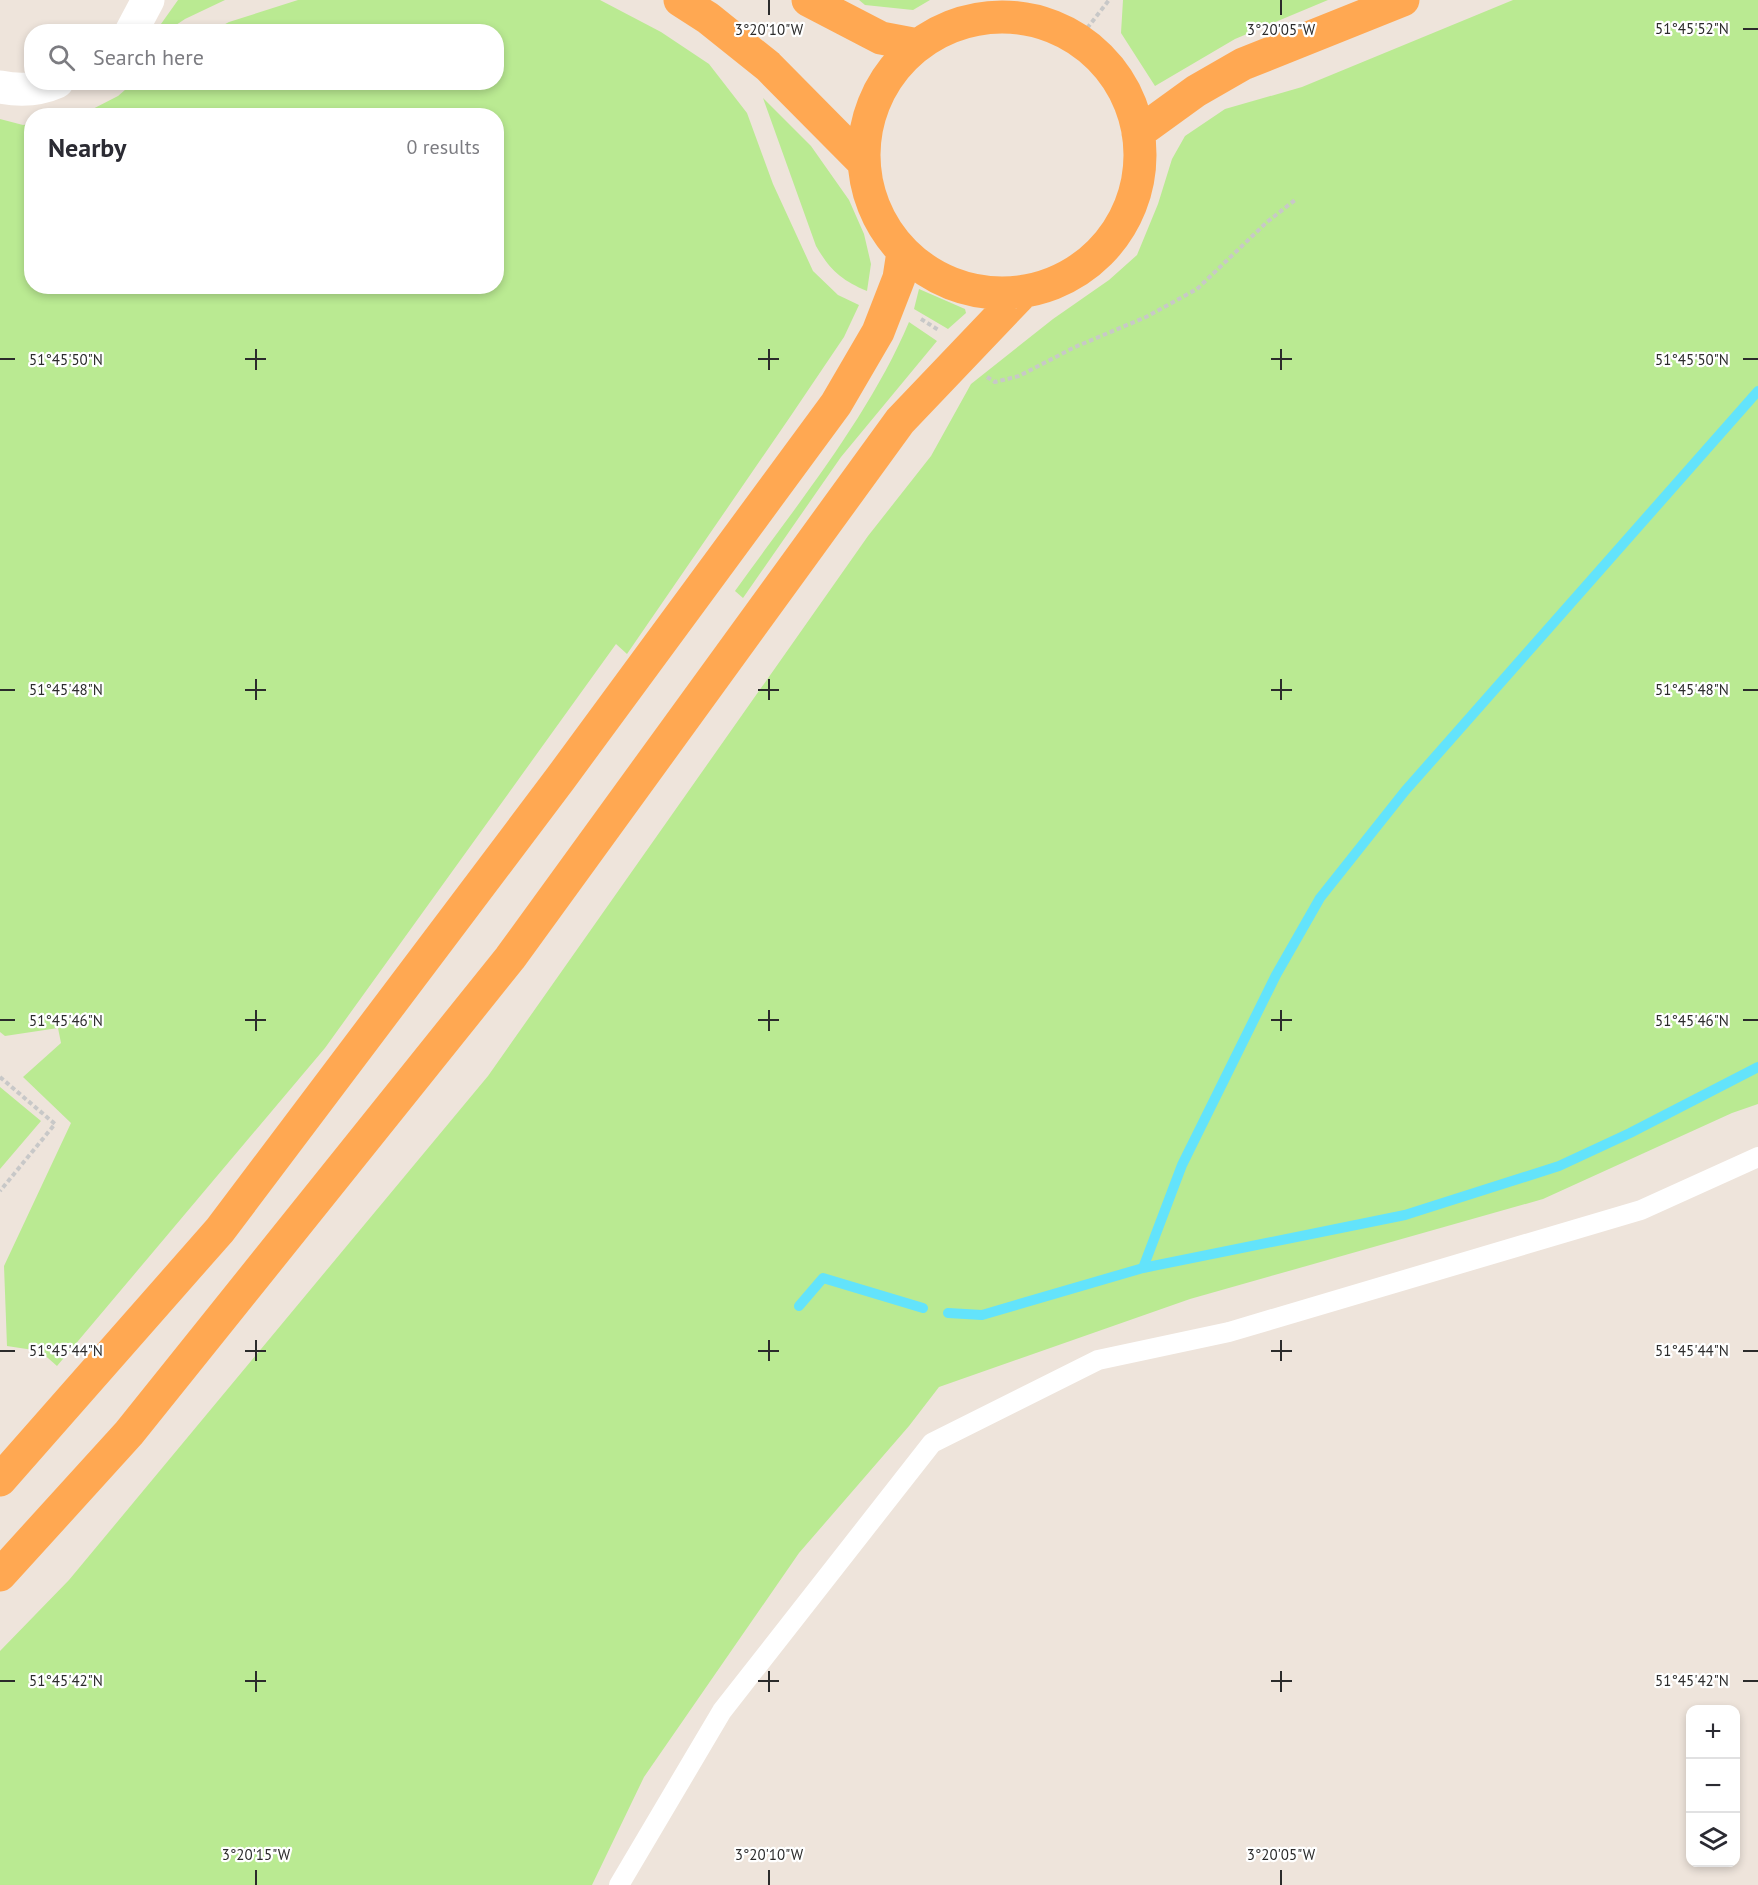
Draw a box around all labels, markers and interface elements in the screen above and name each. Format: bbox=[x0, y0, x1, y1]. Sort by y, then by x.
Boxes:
text: 51°45'52"N bbox=[1655, 19, 1729, 38]
text: 3°20'10"W bbox=[735, 20, 804, 39]
text: 3°20'05"W bbox=[1247, 20, 1316, 39]
search box bbox=[24, 24, 504, 90]
icon: search bbox=[45, 41, 78, 74]
text: Search here bbox=[93, 43, 204, 71]
text: Nearby bbox=[48, 131, 126, 164]
text: 0 results bbox=[407, 134, 480, 160]
text: 51°45'50"N bbox=[29, 350, 103, 369]
text: 51°45'50"N bbox=[1655, 350, 1729, 369]
text: 51°45'48"N bbox=[29, 680, 103, 699]
text: 51°45'48"N bbox=[1655, 680, 1729, 699]
text: 51°45'46"N bbox=[29, 1011, 103, 1030]
text: 51°45'46"N bbox=[1655, 1011, 1729, 1030]
text: 51°45'44"N bbox=[29, 1341, 103, 1360]
text: 51°45'44"N bbox=[1655, 1341, 1729, 1360]
text: 51°45'42"N bbox=[29, 1671, 103, 1690]
text: 51°45'42"N bbox=[1655, 1671, 1729, 1690]
map controls bbox=[1686, 1705, 1740, 1867]
button: + bbox=[1686, 1705, 1740, 1759]
button: − bbox=[1686, 1759, 1740, 1813]
button: layers bbox=[1686, 1813, 1740, 1867]
text: 3°20'15"W bbox=[222, 1845, 291, 1864]
text: 3°20'10"W bbox=[735, 1845, 804, 1864]
text: 3°20'05"W bbox=[1247, 1845, 1316, 1864]

